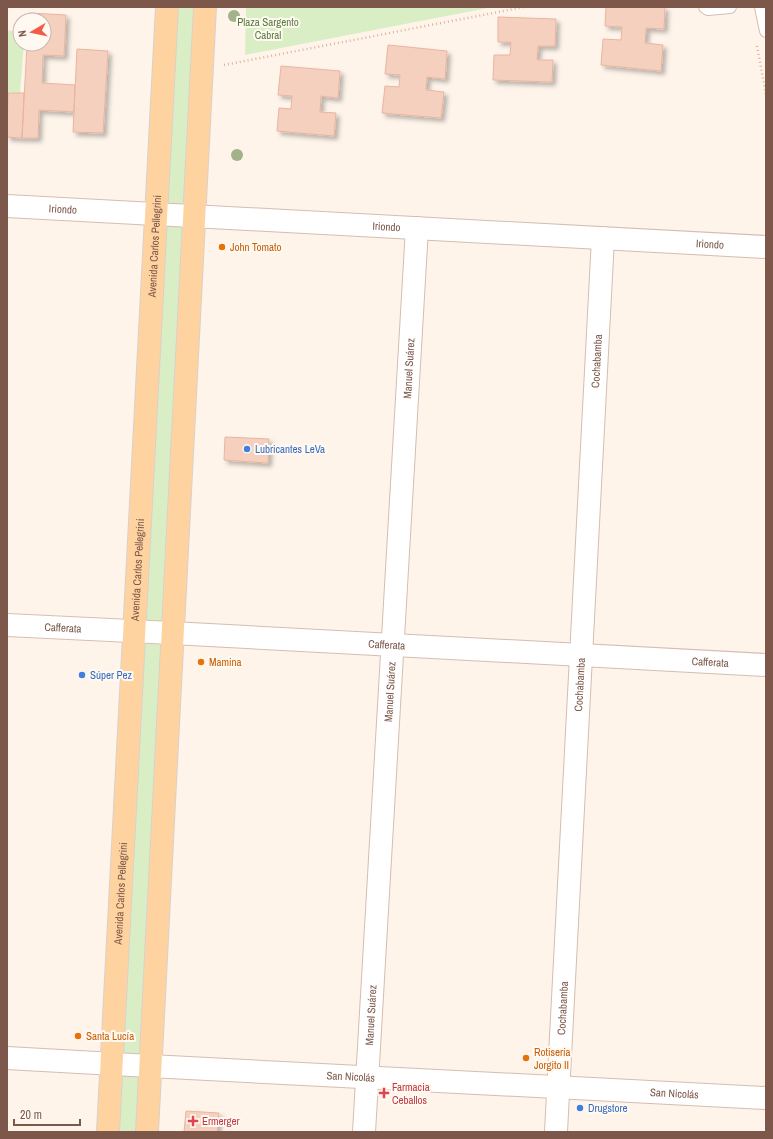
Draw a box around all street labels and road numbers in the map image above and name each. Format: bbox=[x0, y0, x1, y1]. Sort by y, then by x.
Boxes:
street label: Avenida Carlos Pellegrini bbox=[145, 195, 164, 299]
street label: Iriondo bbox=[48, 201, 77, 217]
street label: Iriondo bbox=[372, 219, 401, 234]
street label: Iriondo bbox=[696, 236, 724, 252]
street label: Cochabamba bbox=[588, 334, 605, 388]
street label: Manuel Suárez bbox=[400, 337, 418, 399]
street label: Avenida Carlos Pellegrini bbox=[128, 518, 147, 622]
street label: Cafferata bbox=[44, 620, 82, 636]
street label: Cafferata bbox=[368, 637, 406, 653]
street label: Cafferata bbox=[691, 654, 729, 670]
street label: Cochabamba bbox=[571, 657, 588, 712]
street label: Manuel Suárez bbox=[381, 661, 399, 723]
street label: Avenida Carlos Pellegrini bbox=[111, 842, 130, 946]
street label: Cochabamba bbox=[554, 981, 571, 1035]
street label: Manuel Suárez bbox=[362, 984, 380, 1046]
street label: San Nicolás bbox=[326, 1068, 376, 1085]
street label: San Nicolás bbox=[650, 1085, 699, 1102]

